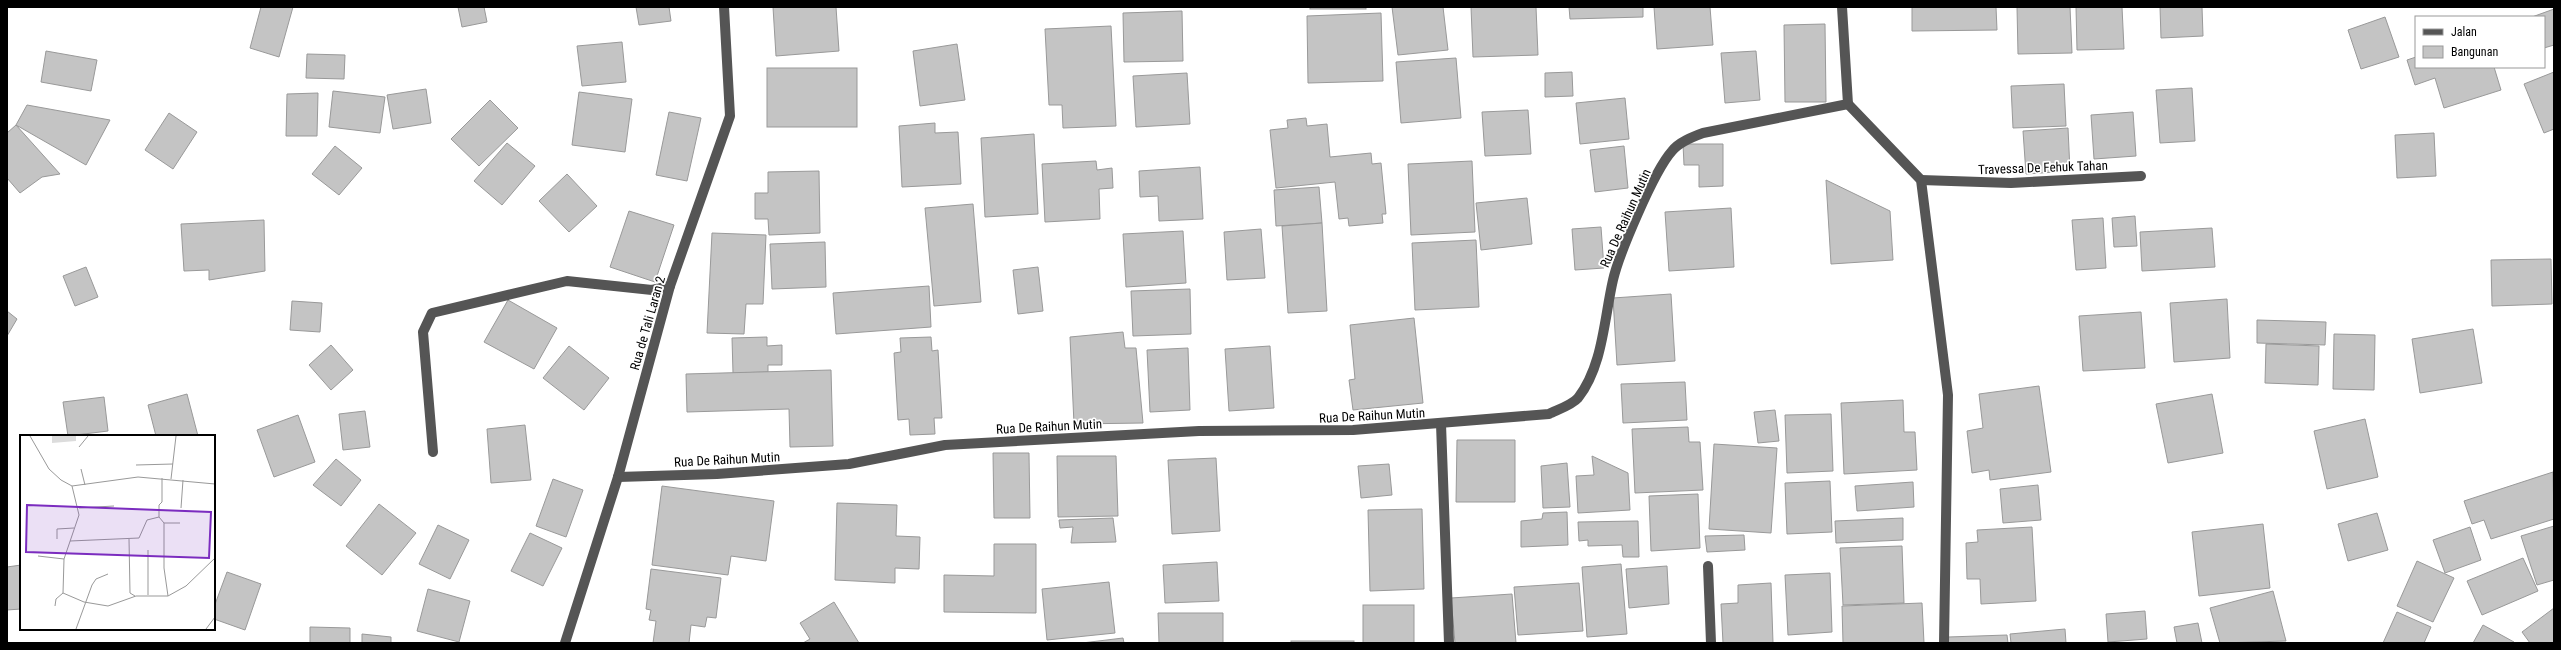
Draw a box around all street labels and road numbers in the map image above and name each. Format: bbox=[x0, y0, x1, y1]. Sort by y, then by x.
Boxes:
street label: Travessa De Fehuk Tahan bbox=[1978, 158, 2108, 177]
street label: Rua De Raihun Mutin bbox=[1597, 167, 1654, 270]
street label: Rua de Tali Laran 2 bbox=[627, 274, 668, 372]
street label: Rua De Raihun Mutin bbox=[1319, 405, 1425, 426]
street label: Rua De Raihun Mutin bbox=[996, 416, 1102, 437]
street label: Rua De Raihun Mutin bbox=[674, 449, 780, 470]

